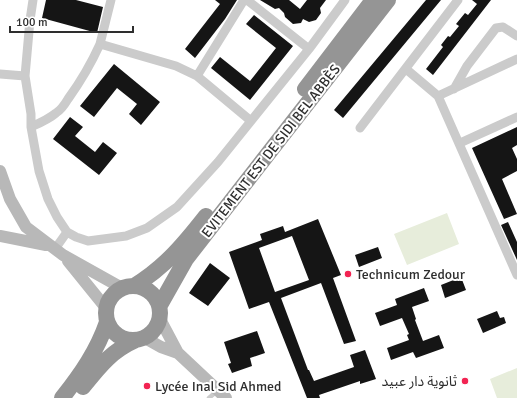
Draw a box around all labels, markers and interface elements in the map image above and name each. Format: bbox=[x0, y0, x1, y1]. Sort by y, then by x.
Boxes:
scale bar bbox=[10, 8, 133, 34]
text: 100 m bbox=[16, 15, 48, 30]
street label: EVITEMENT EST DE SIDI BEL ABBÈS bbox=[198, 61, 344, 241]
place label: Technicum Zedour bbox=[356, 266, 466, 283]
marker: Technicum Zedour bbox=[343, 269, 353, 279]
place label: ثانوية دار عبيد bbox=[382, 373, 457, 390]
marker: ثانوية دار عبيد bbox=[460, 376, 470, 386]
place label: Lycée Inal Sid Ahmed bbox=[155, 378, 282, 395]
marker: Lycée Inal Sid Ahmed bbox=[142, 381, 152, 391]

